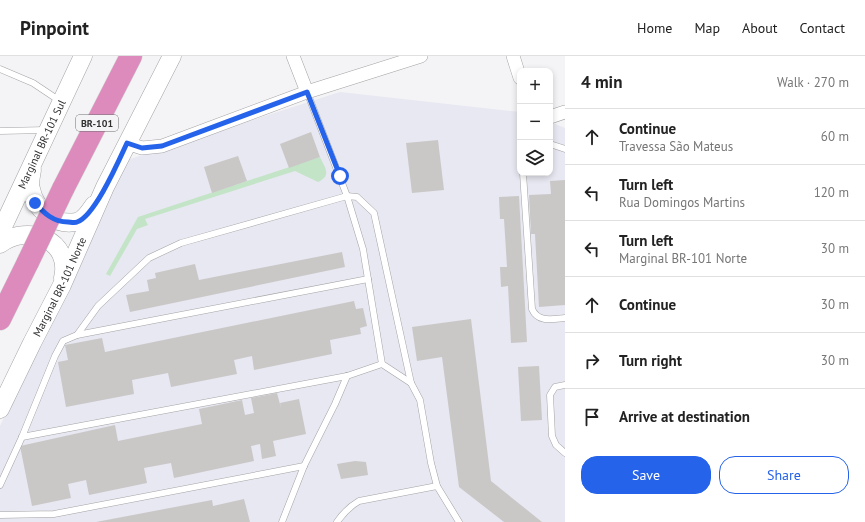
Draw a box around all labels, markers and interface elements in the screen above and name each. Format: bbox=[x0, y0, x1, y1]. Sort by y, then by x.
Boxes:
text: Pinpoint bbox=[20, 16, 89, 40]
text: Home bbox=[637, 19, 672, 37]
text: Map bbox=[694, 19, 720, 37]
text: About bbox=[742, 19, 778, 37]
text: Contact bbox=[800, 19, 845, 37]
map controls bbox=[517, 68, 553, 176]
button: + bbox=[517, 68, 553, 104]
text: 4 min bbox=[581, 71, 622, 93]
text: Walk · 270 m bbox=[777, 74, 849, 91]
street label: Marginal BR-101 Sul bbox=[15, 97, 69, 191]
button: − bbox=[517, 104, 553, 140]
road number: BR-101 bbox=[76, 115, 118, 131]
text: Continue bbox=[619, 119, 676, 138]
icon: ahead bbox=[581, 126, 603, 148]
text: 60 m bbox=[821, 128, 849, 145]
text: Travessa São Mateus bbox=[619, 138, 733, 155]
button: layers bbox=[517, 140, 553, 176]
route start bbox=[331, 167, 349, 185]
text: Turn left bbox=[619, 175, 673, 194]
icon: left bbox=[581, 182, 603, 204]
text: 120 m bbox=[814, 184, 849, 201]
route end bbox=[26, 194, 44, 212]
text: Rua Domingos Martins bbox=[619, 194, 745, 211]
text: Turn left bbox=[619, 231, 673, 250]
street label: Marginal BR-101 Norte bbox=[30, 235, 89, 339]
icon: left bbox=[581, 238, 603, 260]
text: 30 m bbox=[821, 240, 849, 257]
text: Marginal BR-101 Norte bbox=[619, 250, 747, 267]
icon: ahead bbox=[581, 294, 603, 316]
text: Continue bbox=[619, 295, 676, 314]
text: 30 m bbox=[821, 296, 849, 313]
icon: right bbox=[581, 350, 603, 372]
text: Turn right bbox=[619, 351, 682, 370]
text: 30 m bbox=[821, 352, 849, 369]
icon: arrive bbox=[581, 406, 603, 428]
text: Arrive at destination bbox=[619, 407, 750, 426]
button: Save bbox=[581, 456, 711, 494]
button: Share bbox=[719, 456, 849, 494]

